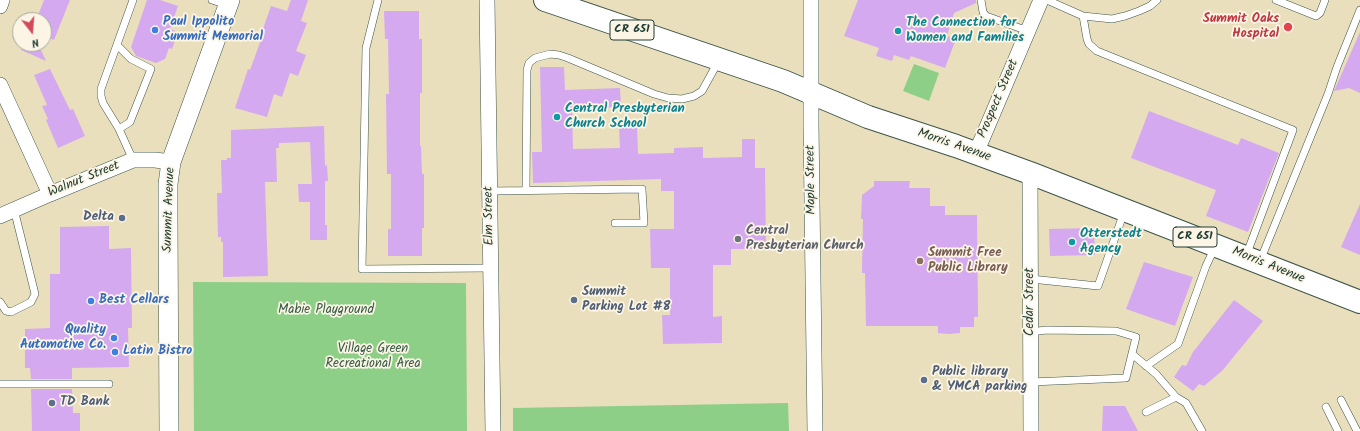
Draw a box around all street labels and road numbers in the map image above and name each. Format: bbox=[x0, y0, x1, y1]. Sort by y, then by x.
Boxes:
road number: CR 651 bbox=[610, 20, 654, 40]
street label: Prospect Street bbox=[975, 57, 1023, 141]
street label: Morris Avenue bbox=[915, 126, 993, 166]
street label: Maple Street bbox=[804, 145, 820, 215]
street label: Walnut Street bbox=[46, 159, 122, 201]
street label: Summit Avenue bbox=[161, 167, 179, 253]
street label: Elm Street bbox=[482, 186, 498, 246]
road number: CR 651 bbox=[1173, 227, 1217, 247]
street label: Morris Avenue bbox=[1229, 244, 1307, 288]
street label: Cedar Street bbox=[1023, 268, 1039, 336]

